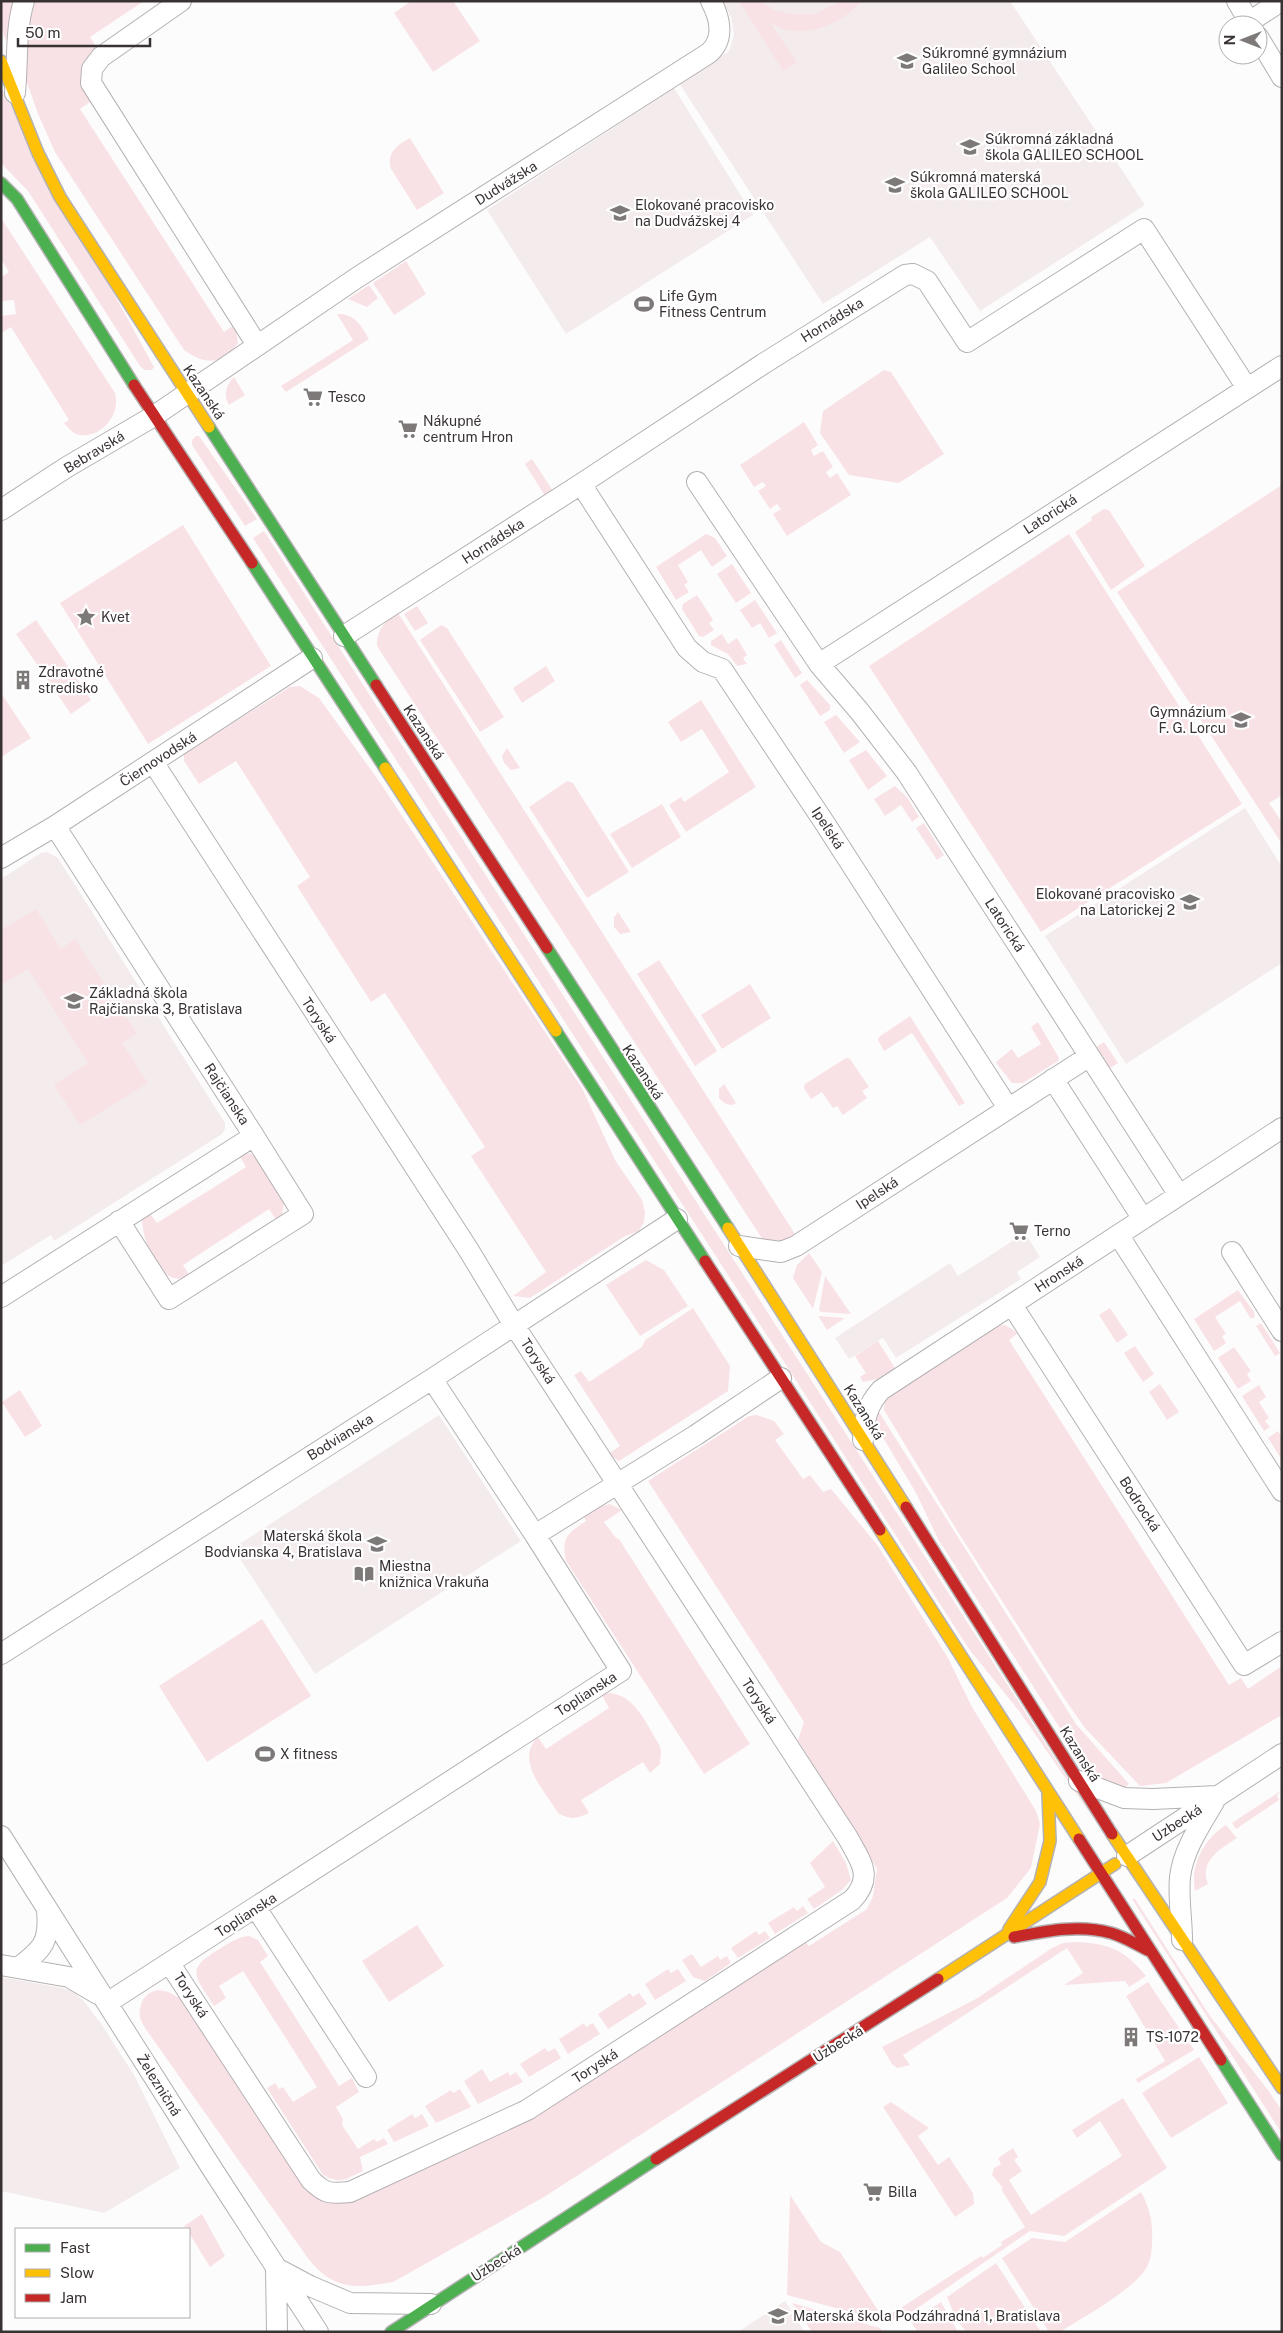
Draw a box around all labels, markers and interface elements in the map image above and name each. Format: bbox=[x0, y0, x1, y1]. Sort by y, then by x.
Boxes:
scale bar bbox=[18, 15, 150, 47]
north arrow bbox=[1218, 15, 1268, 65]
text: 50 m bbox=[25, 24, 60, 41]
text: N bbox=[1222, 35, 1238, 45]
place label: Súkromné gymnázium Galileo School bbox=[922, 45, 1067, 77]
school or university icon: Súkromné gymnázium Galileo School bbox=[896, 50, 918, 72]
place label: Súkromná základná škola GALILEO SCHOOL bbox=[985, 131, 1144, 163]
school or university icon: Súkromná základná škola GALILEO SCHOOL bbox=[959, 136, 981, 158]
street label: Dudvážska bbox=[472, 158, 540, 208]
place label: Súkromná materská škola GALILEO SCHOOL bbox=[910, 169, 1069, 201]
school or university icon: Súkromná materská škola GALILEO SCHOOL bbox=[884, 174, 906, 196]
place label: Elokované pracovisko na Dudvážskej 4 bbox=[635, 197, 774, 229]
school or university icon: Elokované pracovisko na Dudvážskej 4 bbox=[609, 202, 631, 224]
place label: Life Gym Fitness Centrum bbox=[659, 288, 766, 320]
sports icon: Life Gym Fitness Centrum bbox=[633, 293, 655, 315]
street label: Hornádska bbox=[798, 294, 866, 346]
street label: Kazanská bbox=[180, 362, 228, 422]
supermarket icon: Tesco bbox=[302, 386, 324, 408]
place label: Tesco bbox=[328, 389, 366, 405]
place label: Nákupné centrum Hron bbox=[423, 413, 513, 445]
supermarket icon: Nákupné centrum Hron bbox=[397, 418, 419, 440]
street label: Bebravská bbox=[61, 428, 127, 476]
street label: Latorická bbox=[1020, 491, 1080, 537]
street label: Hornádska bbox=[459, 515, 527, 567]
place icon: Kvet bbox=[75, 606, 97, 628]
place label: Kvet bbox=[101, 609, 130, 625]
place label: Zdravotné stredisko bbox=[38, 664, 104, 696]
building icon: Zdravotné stredisko bbox=[12, 669, 34, 691]
street label: Kazanská bbox=[400, 702, 448, 762]
place label: Gymnázium F. G. Lorcu bbox=[1150, 704, 1226, 736]
school or university icon: Gymnázium F. G. Lorcu bbox=[1230, 709, 1252, 731]
street label: Čiernovodská bbox=[116, 727, 199, 790]
street label: Ipeľská bbox=[809, 804, 847, 852]
place label: Elokované pracovisko na Latorickej 2 bbox=[1036, 886, 1175, 918]
school or university icon: Elokované pracovisko na Latorickej 2 bbox=[1179, 891, 1201, 913]
street label: Latorická bbox=[982, 895, 1028, 955]
place label: Základná škola Rajčianska 3, Bratislava bbox=[89, 985, 242, 1017]
school or university icon: Základná škola Rajčianska 3, Bratislava bbox=[63, 990, 85, 1012]
street label: Toryská bbox=[298, 994, 340, 1046]
street label: Kazanská bbox=[619, 1042, 667, 1102]
street label: Rajčianska bbox=[201, 1060, 253, 1128]
street label: Ipelská bbox=[853, 1174, 901, 1212]
supermarket icon: Terno bbox=[1008, 1220, 1030, 1242]
place label: Terno bbox=[1034, 1223, 1071, 1239]
street label: Hronská bbox=[1032, 1252, 1086, 1296]
street label: Toryská bbox=[517, 1335, 559, 1387]
street label: Kazanská bbox=[841, 1381, 887, 1443]
street label: Bodvianska bbox=[304, 1410, 376, 1464]
street label: Bodrocká bbox=[1116, 1474, 1164, 1534]
place label: Materská škola Bodvianska 4, Bratislava bbox=[204, 1528, 362, 1560]
school or university icon: Materská škola Bodvianska 4, Bratislava bbox=[366, 1533, 388, 1555]
place label: Miestna knižnica Vrakuňa bbox=[379, 1558, 489, 1590]
library icon: Miestna knižnica Vrakuňa bbox=[353, 1563, 375, 1585]
street label: Toplianska bbox=[553, 1668, 619, 1720]
street label: Toryská bbox=[738, 1675, 780, 1727]
street label: Kazanská bbox=[1057, 1723, 1103, 1785]
sports icon: X fitness bbox=[254, 1743, 276, 1765]
place label: X fitness bbox=[280, 1746, 338, 1762]
street label: Uzbecká bbox=[1149, 1801, 1205, 1845]
street label: Toplianska bbox=[213, 1889, 279, 1941]
street label: Toryská bbox=[170, 1969, 212, 2021]
street label: Uzbecká bbox=[810, 2022, 866, 2066]
building icon: TS-1072 bbox=[1120, 2026, 1142, 2048]
place label: TS-1072 bbox=[1146, 2029, 1199, 2045]
street label: Toryská bbox=[569, 2045, 621, 2087]
street label: Železničná bbox=[134, 2051, 185, 2119]
supermarket icon: Billa bbox=[862, 2181, 884, 2203]
place label: Billa bbox=[888, 2184, 917, 2200]
legend bbox=[15, 2228, 190, 2318]
text: Fast bbox=[60, 2239, 90, 2256]
street label: Uzbecká bbox=[468, 2241, 524, 2285]
text: Slow bbox=[60, 2264, 95, 2281]
text: Jam bbox=[60, 2289, 87, 2306]
school or university icon: Materská škola Podzáhradná 1, Bratislava bbox=[767, 2305, 789, 2327]
place label: Materská škola Podzáhradná 1, Bratislava bbox=[793, 2308, 1060, 2324]

